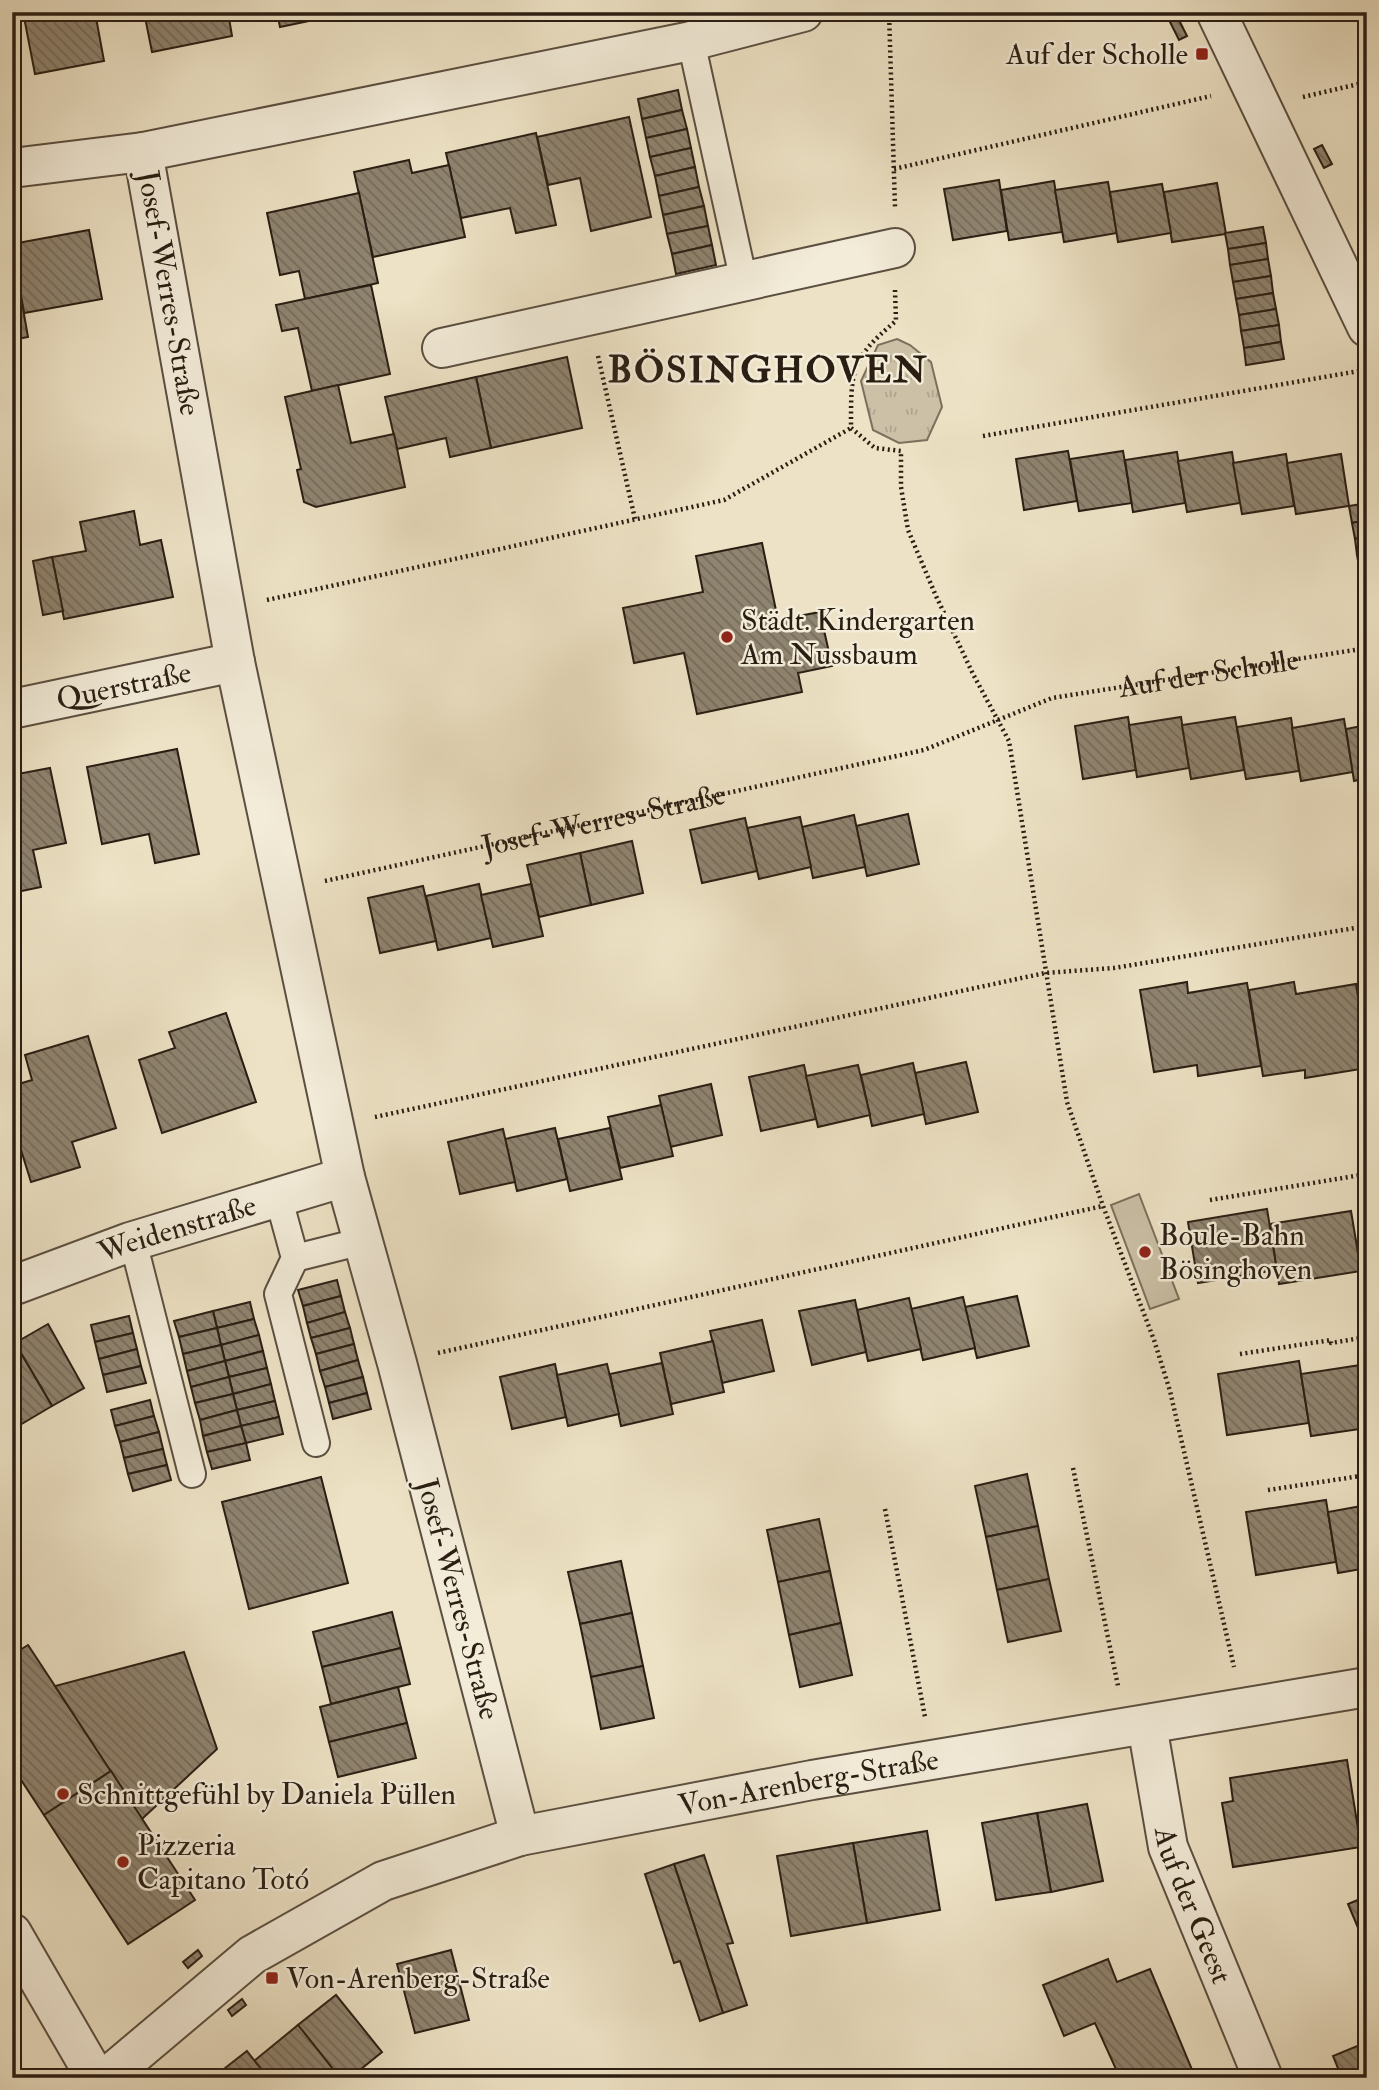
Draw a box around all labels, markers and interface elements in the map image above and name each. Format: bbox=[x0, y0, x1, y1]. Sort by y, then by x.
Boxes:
place label: Auf der Scholle bbox=[1005, 36, 1188, 73]
marker: Auf der Scholle bbox=[1194, 46, 1210, 62]
street label: Josef-Werres-Straße bbox=[129, 167, 209, 418]
district label: BÖSINGHOVEN bbox=[608, 347, 928, 394]
place label: Städt. Kindergarten Am Nussbaum bbox=[740, 602, 975, 673]
marker: Städt. Kindergarten Am Nussbaum bbox=[719, 629, 735, 645]
street label: Auf der Scholle bbox=[1115, 641, 1302, 706]
street label: Querstraße bbox=[53, 653, 194, 718]
street label: Josef-Werres-Straße bbox=[477, 776, 729, 865]
street label: Weidenstraße bbox=[92, 1186, 260, 1271]
place label: Boule-Bahn Bösinghoven bbox=[1159, 1217, 1312, 1288]
marker: Boule-Bahn Bösinghoven bbox=[1137, 1244, 1153, 1260]
street label: Josef-Werres-Straße bbox=[408, 1473, 508, 1724]
street label: Von-Arenberg-Straße bbox=[675, 1741, 941, 1824]
place label: Schnittgefühl by Daniela Püllen bbox=[77, 1776, 456, 1813]
marker: Schnittgefühl by Daniela Püllen bbox=[55, 1786, 71, 1802]
street label: Auf der Geest bbox=[1146, 1824, 1241, 1989]
place label: Pizzeria Capitano Totó bbox=[137, 1827, 309, 1898]
marker: Pizzeria Capitano Totó bbox=[115, 1854, 131, 1870]
place label: Von-Arenberg-Straße bbox=[286, 1960, 550, 1997]
marker: Von-Arenberg-Straße bbox=[264, 1970, 280, 1986]

